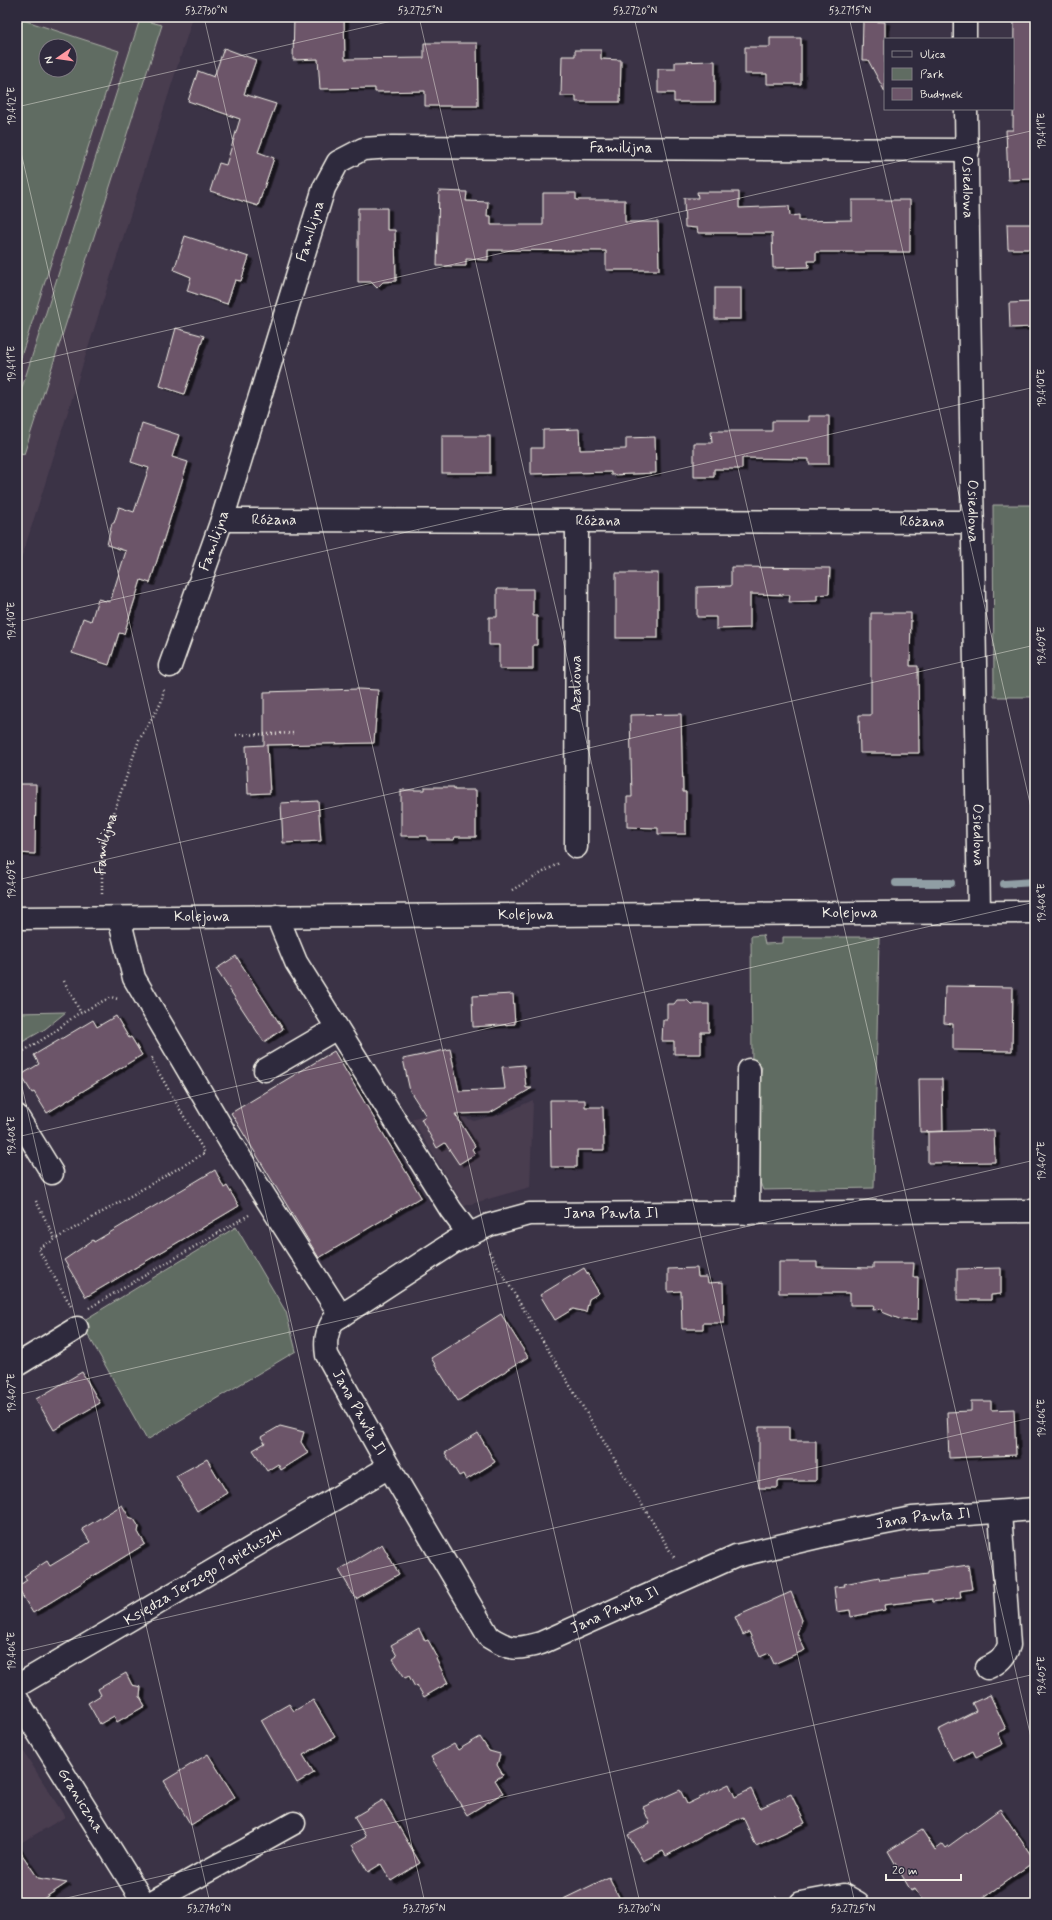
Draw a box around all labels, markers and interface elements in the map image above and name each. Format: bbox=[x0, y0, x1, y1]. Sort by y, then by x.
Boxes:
text: 53.2730°N bbox=[185, 4, 227, 18]
text: 53.2725°N bbox=[398, 4, 443, 18]
text: 53.2720°N bbox=[613, 4, 657, 18]
text: 53.2715°N bbox=[829, 4, 872, 18]
north arrow bbox=[38, 38, 78, 78]
legend bbox=[884, 38, 1014, 110]
text: Ulica bbox=[920, 47, 946, 63]
text: N bbox=[42, 55, 57, 65]
text: Park bbox=[920, 67, 944, 83]
text: 19.412°E bbox=[5, 87, 19, 125]
text: Budynek bbox=[920, 87, 963, 103]
text: 19.411°E bbox=[1035, 113, 1049, 149]
street label: Familijna bbox=[589, 138, 653, 158]
street label: Osiedlowa bbox=[957, 156, 978, 218]
street label: Familijna bbox=[292, 198, 330, 264]
text: 19.411°E bbox=[5, 346, 19, 382]
text: 19.410°E bbox=[1035, 369, 1049, 407]
street label: Osiedlowa bbox=[962, 480, 983, 542]
street label: Familijna bbox=[195, 508, 234, 574]
street label: Różana bbox=[251, 510, 297, 530]
street label: Różana bbox=[575, 511, 621, 531]
street label: Różana bbox=[899, 512, 945, 532]
text: 19.410°E bbox=[5, 602, 19, 640]
text: 19.409°E bbox=[1035, 626, 1049, 665]
street label: Azaliowa bbox=[566, 655, 587, 713]
street label: Osiedlowa bbox=[967, 804, 988, 866]
street label: Familijna bbox=[92, 810, 123, 874]
text: 19.409°E bbox=[5, 859, 19, 898]
text: 19.408°E bbox=[1035, 883, 1049, 922]
street label: Kolejowa bbox=[822, 903, 878, 923]
street label: Kolejowa bbox=[498, 905, 554, 925]
street label: Kolejowa bbox=[174, 907, 230, 927]
text: 19.408°E bbox=[5, 1116, 19, 1155]
text: 19.407°E bbox=[1035, 1141, 1049, 1181]
street label: Jana Pawła II bbox=[563, 1204, 659, 1224]
street label: Jana Pawła II bbox=[327, 1366, 391, 1459]
text: 19.407°E bbox=[5, 1373, 19, 1413]
text: 19.406°E bbox=[1035, 1399, 1049, 1437]
street label: Jana Pawła II bbox=[874, 1504, 971, 1535]
street label: Księdza Jerzego Popiełuszki bbox=[120, 1522, 286, 1631]
street label: Jana Pawła II bbox=[567, 1582, 662, 1639]
text: 19.406°E bbox=[5, 1632, 19, 1670]
text: 19.405°E bbox=[1035, 1656, 1049, 1696]
street label: Graniczna bbox=[52, 1764, 109, 1838]
scale bar bbox=[886, 1856, 961, 1882]
text: 20 m bbox=[892, 1863, 918, 1879]
text: 53.2740°N bbox=[187, 1902, 231, 1916]
text: 53.2735°N bbox=[403, 1902, 446, 1916]
text: 53.2730°N bbox=[618, 1902, 660, 1916]
text: 53.2725°N bbox=[831, 1902, 876, 1916]

